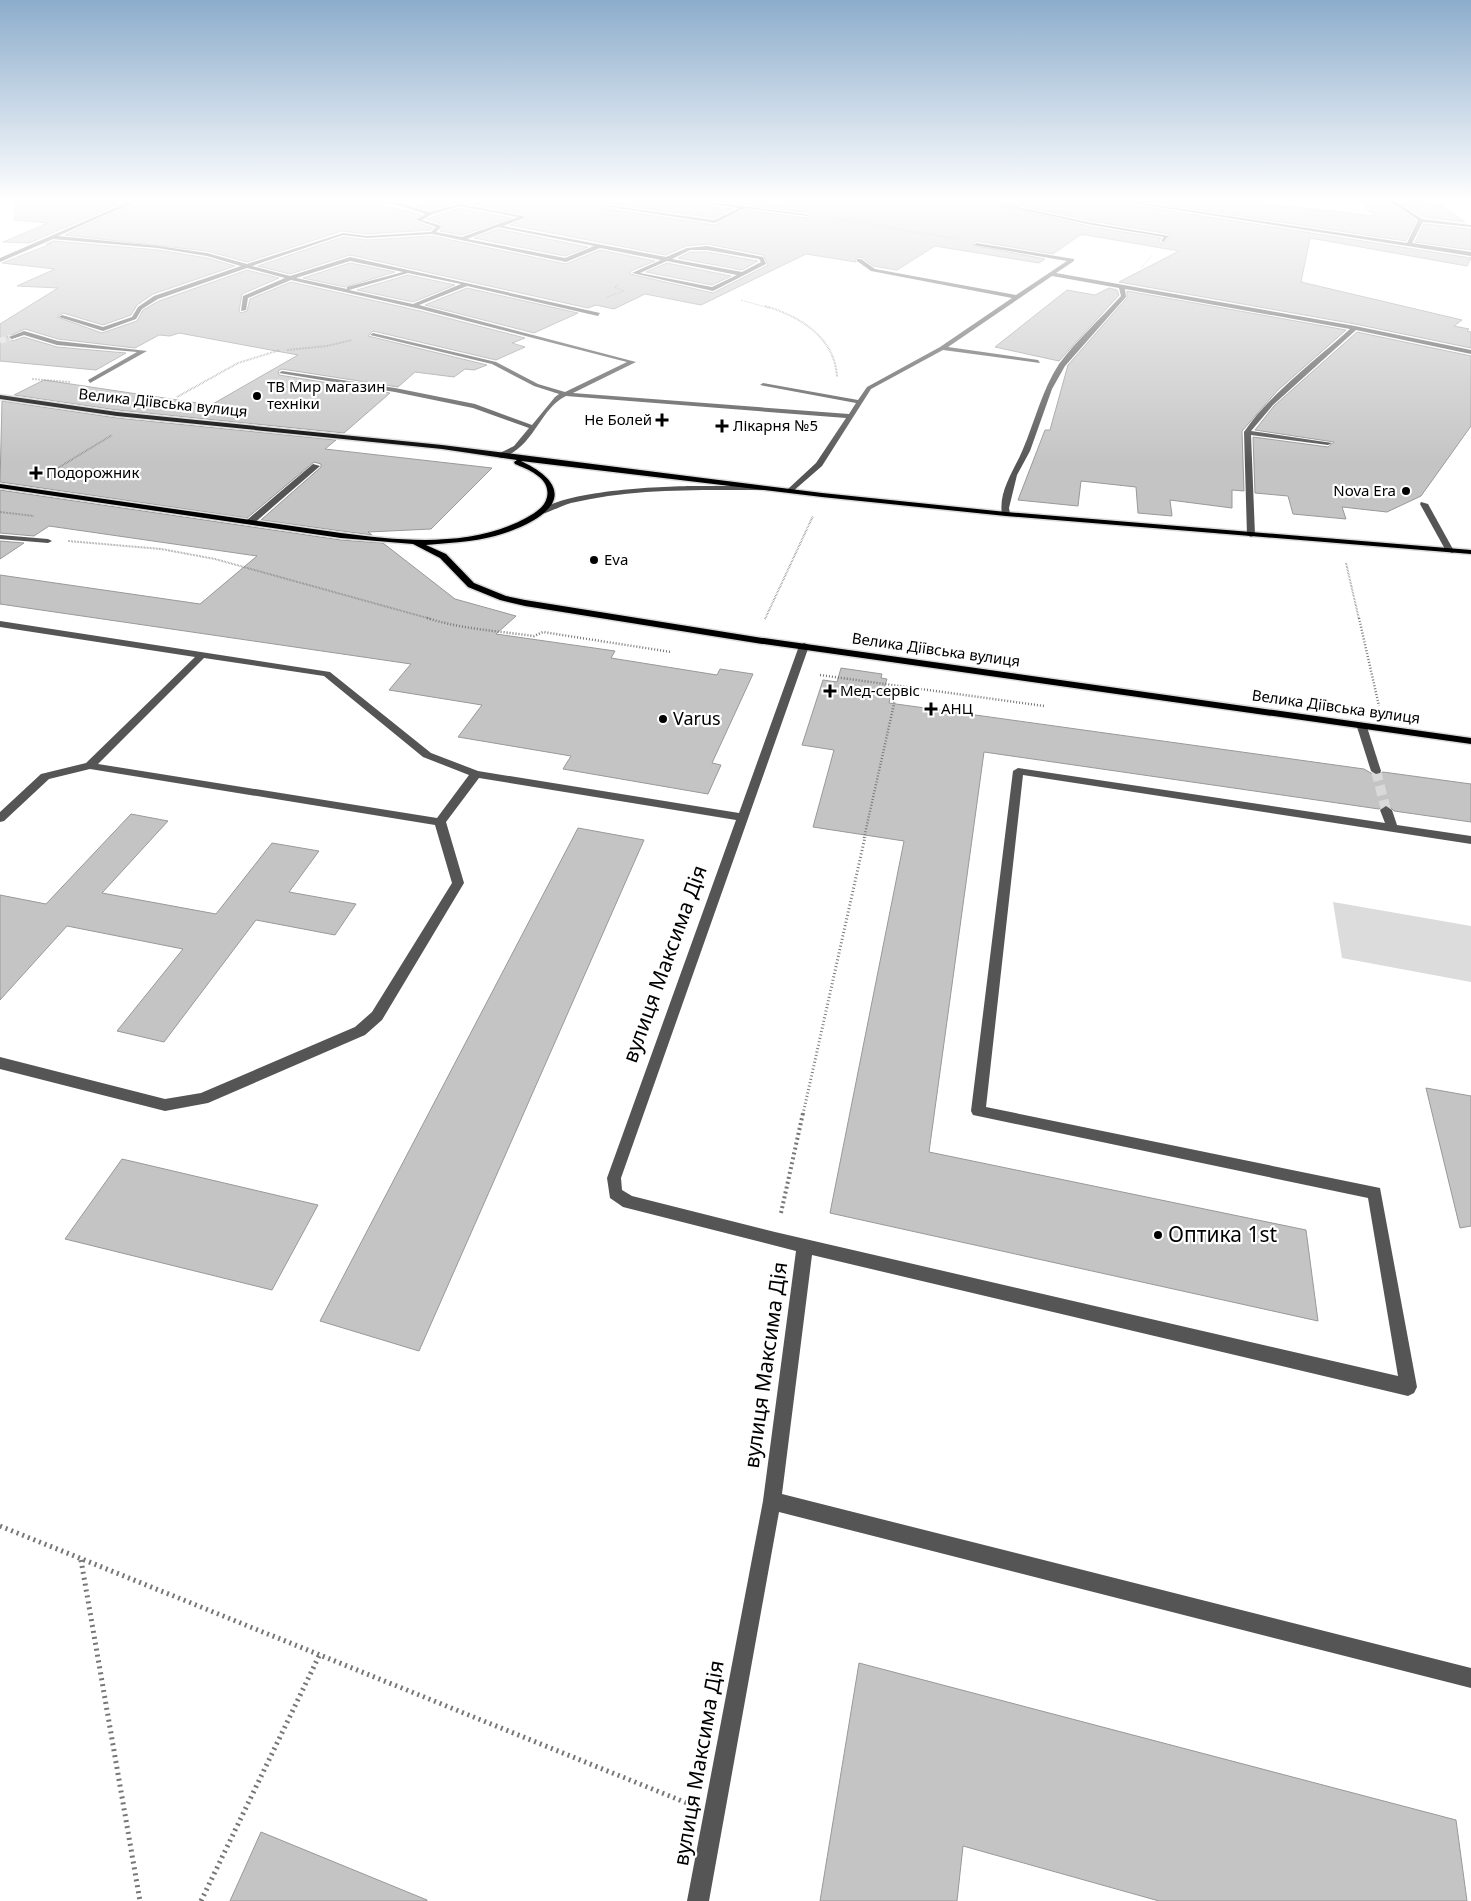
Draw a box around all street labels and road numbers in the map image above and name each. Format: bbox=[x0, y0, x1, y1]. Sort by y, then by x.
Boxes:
street label: Велика Діївська вулиця bbox=[78, 383, 249, 421]
street label: Велика Діївська вулиця bbox=[851, 627, 1022, 671]
street label: Велика Діївська вулиця bbox=[1251, 684, 1422, 728]
street label: вулиця Максима Дія bbox=[615, 861, 713, 1066]
street label: вулиця Максима Дія bbox=[737, 1260, 793, 1470]
street label: вулиця Максима Дія bbox=[666, 1658, 730, 1868]

